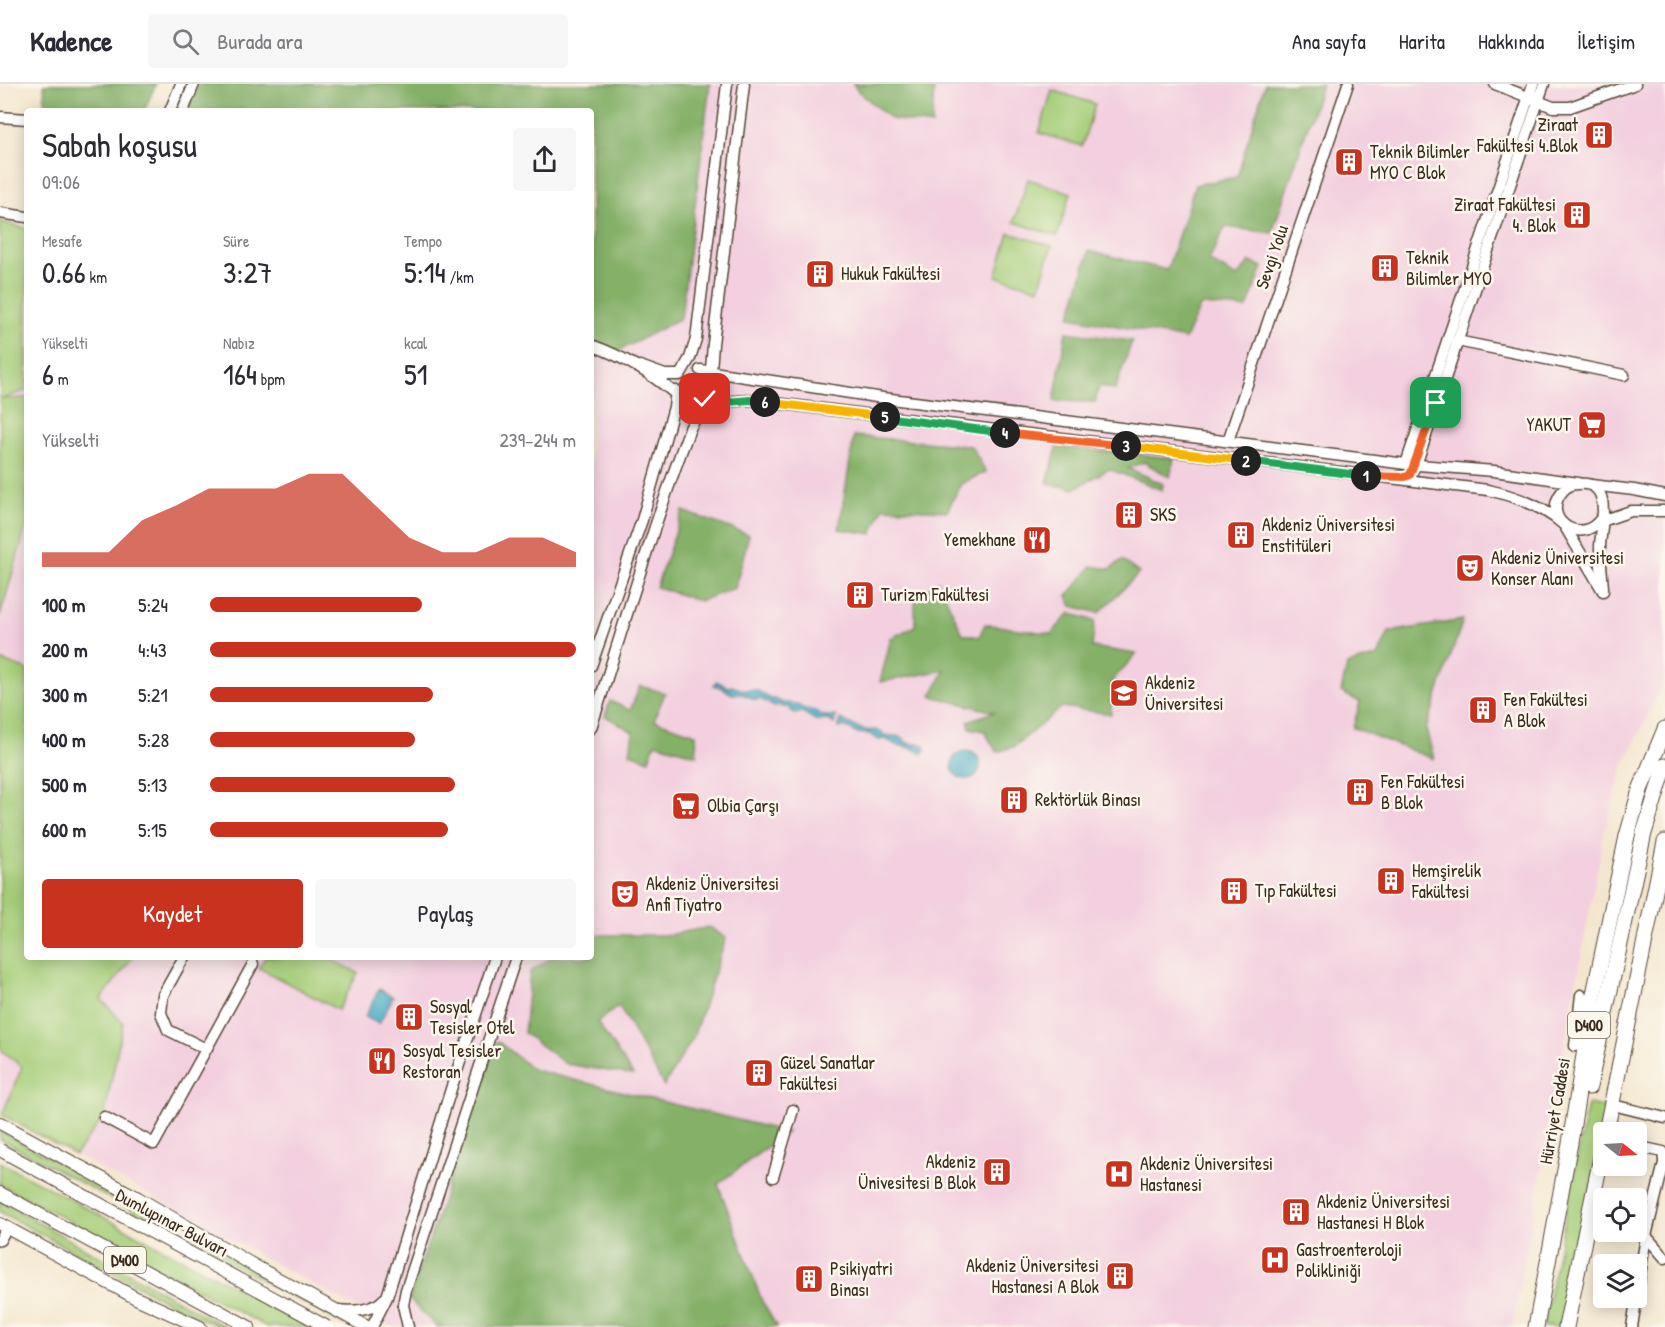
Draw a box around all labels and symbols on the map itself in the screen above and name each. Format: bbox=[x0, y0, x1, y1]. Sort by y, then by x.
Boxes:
place label: Ziraat Fakültesi 4.Blok bbox=[1476, 112, 1579, 158]
building icon: Ziraat Fakültesi 4.Blok bbox=[1583, 119, 1615, 151]
place label: Teknik Bilimler MYO C Blok bbox=[1370, 139, 1470, 185]
building icon: Teknik Bilimler MYO C Blok bbox=[1333, 146, 1365, 178]
place label: Ziraat Fakültesi 4. Blok bbox=[1454, 192, 1557, 238]
building icon: Ziraat Fakültesi 4. Blok bbox=[1561, 199, 1593, 231]
street label: Sevgi Yolu bbox=[1249, 222, 1294, 292]
place label: Teknik Bilimler MYO bbox=[1406, 245, 1492, 291]
building icon: Teknik Bilimler MYO bbox=[1369, 252, 1401, 284]
building icon: Hukuk Fakültesi bbox=[804, 258, 836, 290]
place label: Hukuk Fakültesi bbox=[841, 261, 941, 286]
pin bbox=[679, 373, 730, 424]
pin bbox=[1410, 377, 1461, 428]
pin: 6 bbox=[750, 387, 780, 417]
pin: 5 bbox=[870, 402, 900, 432]
supermarket icon: YAKUT bbox=[1576, 409, 1608, 441]
place label: YAKUT bbox=[1527, 412, 1572, 437]
pin: 4 bbox=[990, 418, 1020, 448]
pin: 3 bbox=[1111, 431, 1141, 461]
pin: 2 bbox=[1231, 446, 1261, 476]
pin: 1 bbox=[1351, 461, 1381, 491]
building icon: SKS bbox=[1113, 499, 1145, 531]
place label: SKS bbox=[1150, 502, 1176, 527]
place label: Akdeniz Üniversitesi Enstitüleri bbox=[1262, 512, 1395, 558]
building icon: Akdeniz Üniversitesi Enstitüleri bbox=[1225, 519, 1257, 551]
restaurant icon: Yemekhane bbox=[1021, 524, 1053, 556]
place label: Yemekhane bbox=[944, 527, 1016, 552]
place label: Akdeniz Üniversitesi Konser Alanı bbox=[1491, 545, 1624, 591]
theatre icon: Akdeniz Üniversitesi Konser Alanı bbox=[1454, 552, 1486, 584]
building icon: Turizm Fakültesi bbox=[844, 579, 876, 611]
place label: Turizm Fakültesi bbox=[881, 582, 989, 607]
place label: Akdeniz Üniversitesi bbox=[1145, 670, 1224, 716]
school or university icon: Akdeniz Üniversitesi bbox=[1108, 677, 1140, 709]
place label: Fen Fakültesi A Blok bbox=[1503, 687, 1588, 733]
building icon: Fen Fakültesi A Blok bbox=[1467, 694, 1499, 726]
place label: Fen Fakültesi B Blok bbox=[1380, 769, 1465, 815]
building icon: Fen Fakültesi B Blok bbox=[1344, 776, 1376, 808]
building icon: Rektörlük Binası bbox=[998, 784, 1030, 816]
place label: Rektörlük Binası bbox=[1035, 787, 1141, 812]
supermarket icon: Olbia Çarşı bbox=[670, 790, 702, 822]
place label: Olbia Çarşı bbox=[707, 793, 779, 818]
place label: Hemşirelik Fakültesi bbox=[1411, 858, 1482, 904]
building icon: Hemşirelik Fakültesi bbox=[1375, 865, 1407, 897]
place label: Akdeniz Üniversitesi Anfi Tiyatro bbox=[646, 871, 779, 917]
building icon: Tıp Fakültesi bbox=[1218, 875, 1250, 907]
theatre icon: Akdeniz Üniversitesi Anfi Tiyatro bbox=[609, 878, 641, 910]
place label: Tıp Fakültesi bbox=[1255, 878, 1337, 903]
place label: Sosyal Tesisler Otel bbox=[430, 994, 515, 1040]
building icon: Sosyal Tesisler Otel bbox=[393, 1001, 425, 1033]
road number: D400 bbox=[1568, 1012, 1610, 1038]
place label: Sosyal Tesisler Restoran bbox=[403, 1038, 501, 1084]
restaurant icon: Sosyal Tesisler Restoran bbox=[366, 1045, 398, 1077]
place label: Güzel Sanatlar Fakültesi bbox=[779, 1050, 875, 1096]
street label: Hürriyet Caddesi bbox=[1533, 1056, 1576, 1166]
building icon: Güzel Sanatlar Fakültesi bbox=[743, 1057, 775, 1089]
north arrow bbox=[1593, 1122, 1647, 1176]
place label: Akdeniz Ünivesitesi B Blok bbox=[858, 1149, 977, 1195]
place label: Akdeniz Üniversitesi Hastanesi bbox=[1140, 1151, 1273, 1197]
building icon: Akdeniz Ünivesitesi B Blok bbox=[981, 1156, 1013, 1188]
hospital icon: Akdeniz Üniversitesi Hastanesi bbox=[1103, 1158, 1135, 1190]
street label: Dumlupınar Bulvarı bbox=[111, 1182, 233, 1263]
place label: Akdeniz Üniversitesi Hastanesi H Blok bbox=[1317, 1189, 1450, 1235]
building icon: Akdeniz Üniversitesi Hastanesi H Blok bbox=[1280, 1196, 1312, 1228]
place label: Gastroenteroloji Polikliniği bbox=[1296, 1237, 1402, 1283]
hospital icon: Gastroenteroloji Polikliniği bbox=[1259, 1244, 1291, 1276]
road number: D400 bbox=[104, 1247, 146, 1273]
place label: Akdeniz Üniversitesi Hastanesi A Blok bbox=[966, 1253, 1100, 1299]
place label: Psikiyatri Binası bbox=[830, 1256, 893, 1302]
building icon: Akdeniz Üniversitesi Hastanesi A Blok bbox=[1104, 1260, 1136, 1292]
building icon: Psikiyatri Binası bbox=[793, 1263, 825, 1295]

